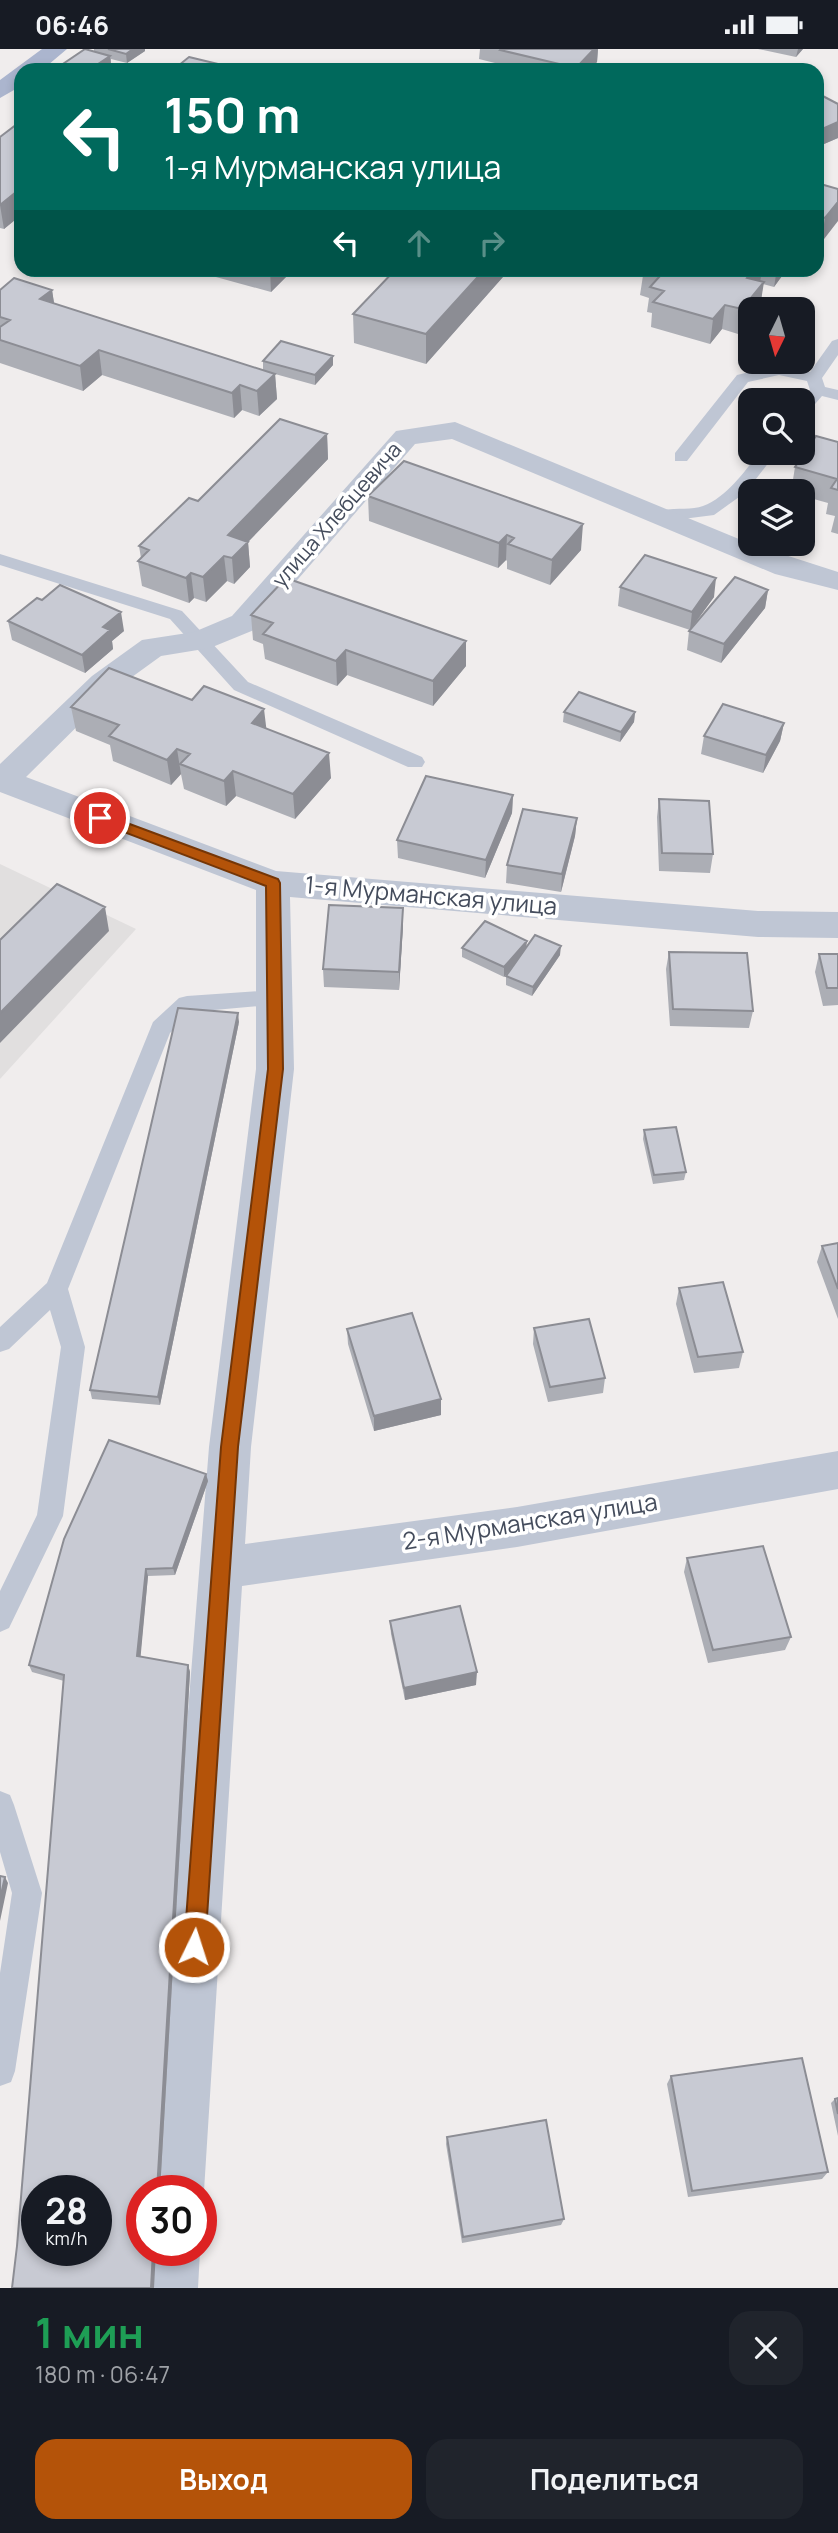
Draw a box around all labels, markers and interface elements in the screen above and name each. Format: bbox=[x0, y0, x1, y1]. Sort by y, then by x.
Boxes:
text: 06:46 bbox=[35, 7, 109, 43]
text: 150 m bbox=[164, 81, 300, 148]
icon: left bbox=[49, 91, 140, 182]
text: 1-я Мурманская улица bbox=[164, 145, 501, 189]
icon: left bbox=[327, 224, 365, 262]
icon: ahead bbox=[400, 224, 438, 262]
icon: right bbox=[473, 224, 511, 262]
north arrow bbox=[738, 297, 816, 375]
map controls bbox=[738, 297, 815, 556]
button: search bbox=[738, 388, 815, 465]
street label: улица Хлебцевича bbox=[265, 436, 407, 593]
button: layers bbox=[738, 479, 815, 556]
pin bbox=[70, 788, 130, 848]
icon: arrive bbox=[81, 799, 119, 837]
street label: 1-я Мурманская улица bbox=[304, 867, 559, 922]
street label: 2-я Мурманская улица bbox=[400, 1484, 659, 1557]
position arrow bbox=[157, 1910, 231, 1984]
speed limit sign: 30 bbox=[126, 2175, 217, 2266]
text: 28 bbox=[45, 2187, 88, 2235]
text: km/h bbox=[46, 2226, 87, 2250]
text: 1 мин bbox=[35, 2303, 144, 2361]
button: close bbox=[729, 2311, 803, 2385]
text: 180 m · 06:47 bbox=[35, 2358, 170, 2390]
button: Выход bbox=[35, 2439, 412, 2519]
button: Поделиться bbox=[426, 2439, 803, 2519]

